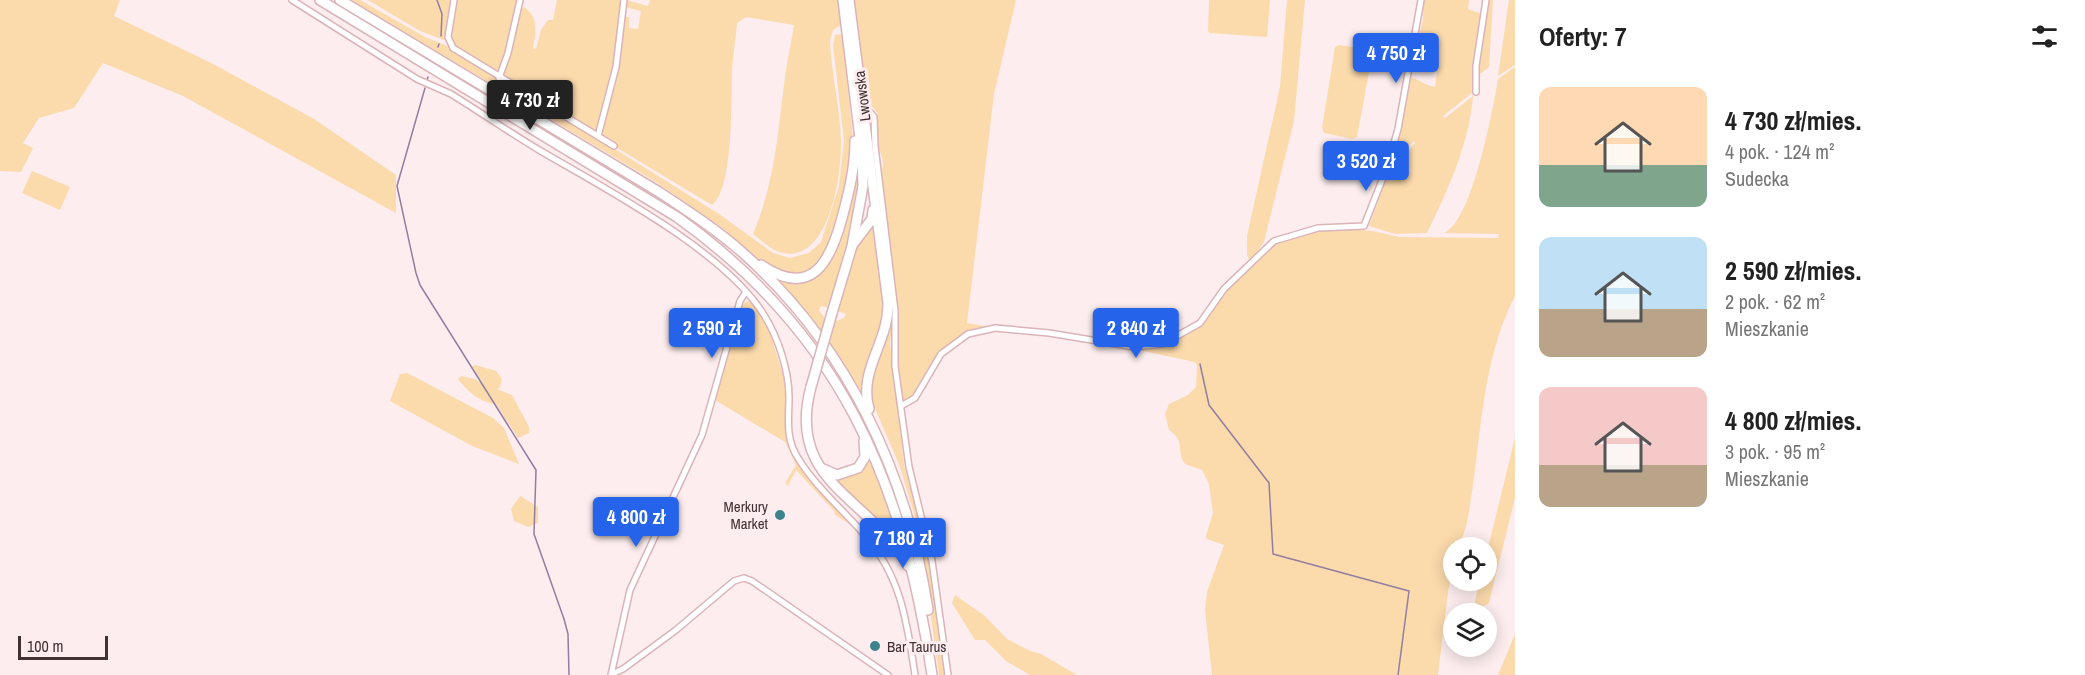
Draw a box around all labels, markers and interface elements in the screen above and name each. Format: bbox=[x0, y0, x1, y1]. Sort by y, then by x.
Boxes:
text: Oferty: 7 bbox=[1539, 19, 1627, 54]
icon: filters bbox=[2028, 20, 2061, 53]
pin: 4 750 zł bbox=[1334, 33, 1458, 84]
text: 4 750 zł bbox=[1367, 39, 1425, 66]
street label: Lwowska bbox=[848, 69, 876, 122]
pin: 4 730 zł bbox=[468, 80, 592, 131]
text: 4 730 zł bbox=[501, 86, 559, 113]
text: 4 730 zł/mies. bbox=[1725, 103, 1861, 138]
icon: home bbox=[1587, 111, 1659, 183]
text: 4 pok. · 124 m² bbox=[1725, 138, 1834, 165]
pin: 3 520 zł bbox=[1304, 141, 1428, 192]
text: 3 520 zł bbox=[1337, 147, 1395, 174]
text: Sudecka bbox=[1725, 165, 1789, 192]
text: 2 590 zł/mies. bbox=[1725, 253, 1861, 288]
icon: home bbox=[1587, 261, 1659, 333]
text: 2 pok. · 62 m² bbox=[1725, 288, 1825, 315]
pin: 2 590 zł bbox=[650, 308, 774, 359]
pin: 2 840 zł bbox=[1074, 308, 1198, 359]
text: 2 590 zł bbox=[683, 314, 741, 341]
text: 2 840 zł bbox=[1107, 314, 1165, 341]
text: Mieszkanie bbox=[1725, 315, 1809, 342]
text: 4 800 zł/mies. bbox=[1725, 403, 1861, 438]
icon: home bbox=[1587, 411, 1659, 483]
text: 3 pok. · 95 m² bbox=[1725, 438, 1825, 465]
text: Mieszkanie bbox=[1725, 465, 1809, 492]
place label: Merkury Market bbox=[724, 496, 769, 534]
pin: 4 800 zł bbox=[574, 497, 698, 548]
text: 4 800 zł bbox=[607, 503, 665, 530]
marker: Merkury Market bbox=[773, 508, 787, 522]
pin: 7 180 zł bbox=[841, 518, 965, 569]
text: 7 180 zł bbox=[874, 524, 932, 551]
map controls bbox=[1443, 537, 1497, 657]
button: locate bbox=[1443, 537, 1497, 591]
button: layers bbox=[1443, 603, 1497, 657]
scale bar bbox=[18, 633, 108, 660]
text: 100 m bbox=[27, 635, 63, 657]
place label: Bar Taurus bbox=[887, 636, 947, 657]
marker: Bar Taurus bbox=[868, 639, 882, 653]

